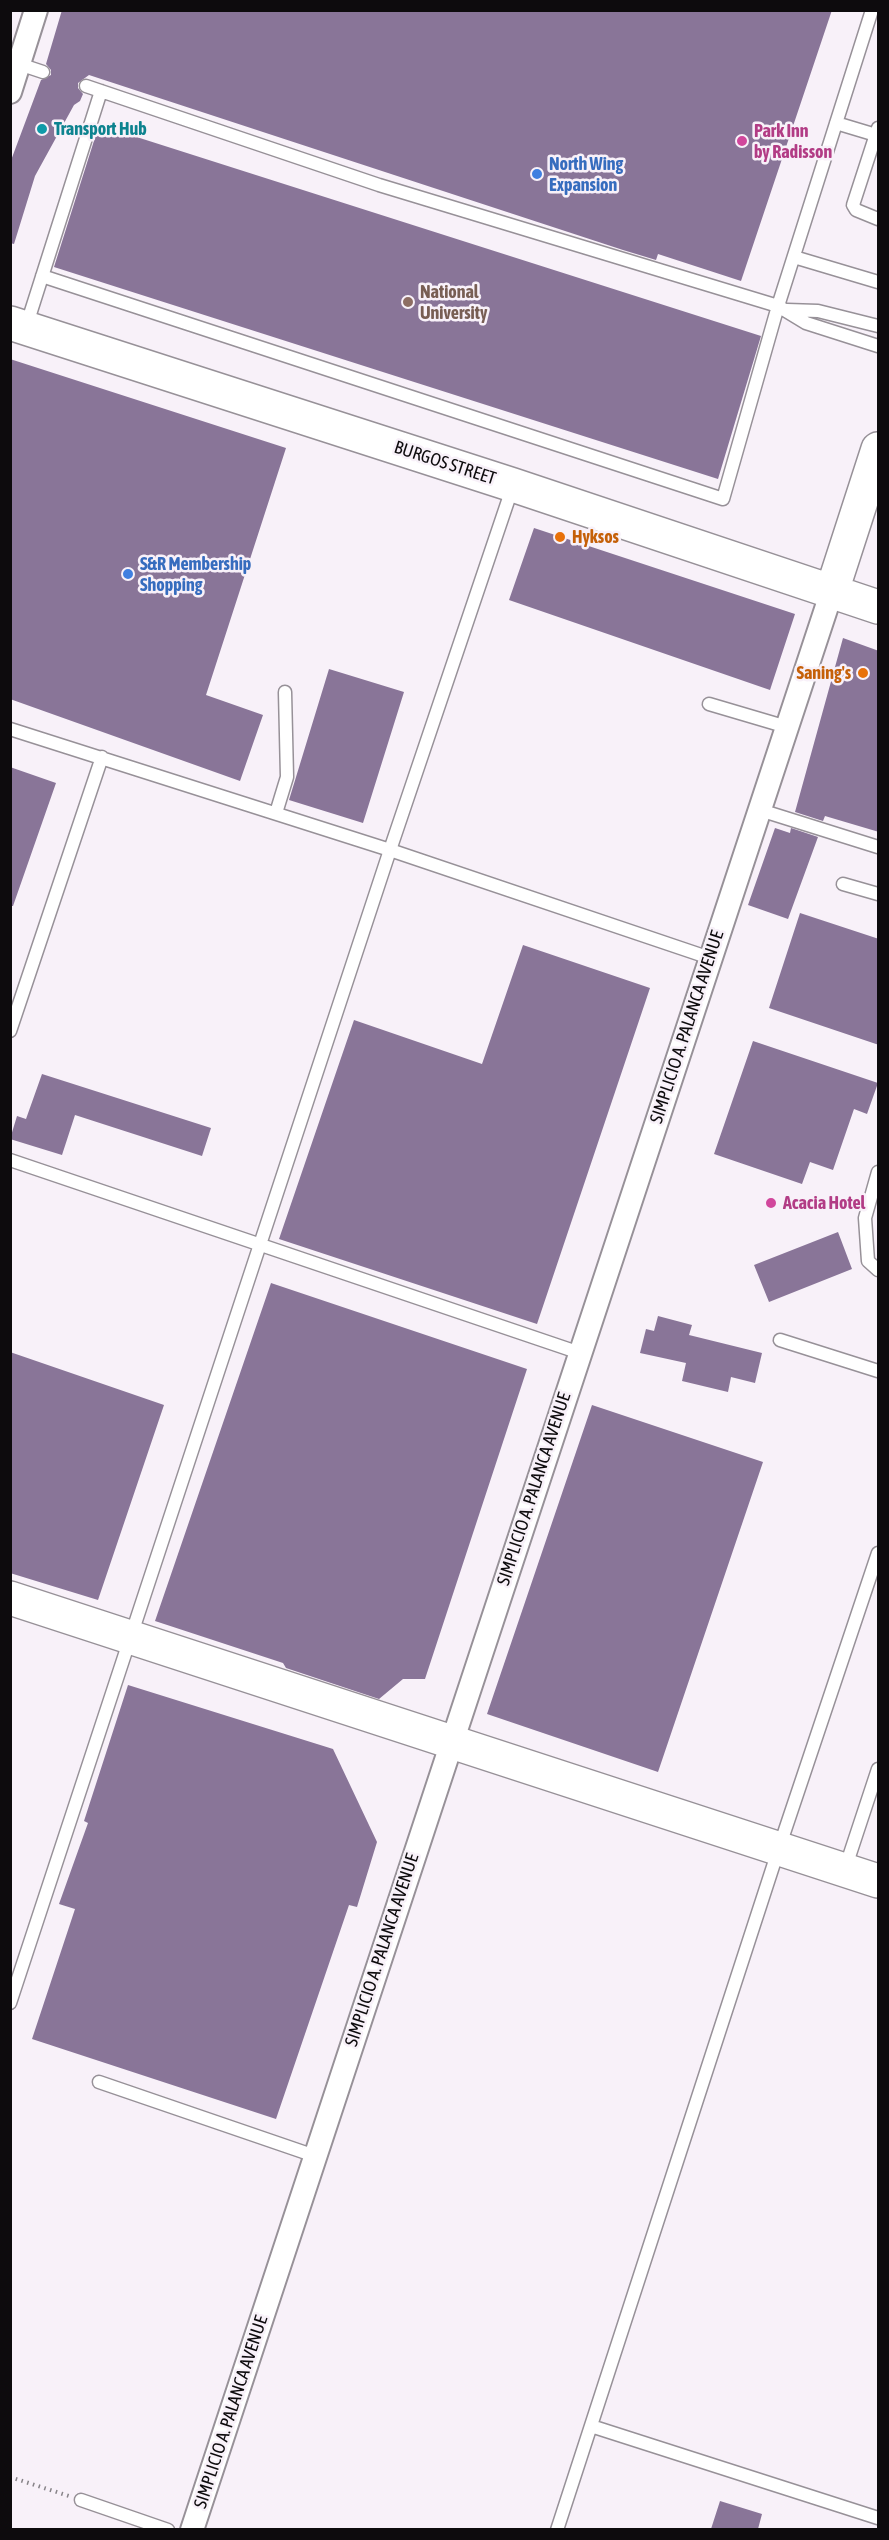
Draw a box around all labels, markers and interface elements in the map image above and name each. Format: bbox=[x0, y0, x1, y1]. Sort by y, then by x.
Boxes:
place label: Transport Hub bbox=[54, 118, 147, 140]
place label: Park Inn by Radisson bbox=[754, 120, 832, 162]
marker: Transport Hub bbox=[35, 122, 49, 136]
marker: Park Inn by Radisson bbox=[735, 134, 749, 148]
place label: North Wing Expansion bbox=[549, 153, 623, 195]
marker: North Wing Expansion bbox=[530, 167, 544, 181]
place label: National University bbox=[420, 281, 487, 324]
marker: National University bbox=[401, 295, 415, 309]
street label: BURGOS STREET bbox=[391, 436, 499, 490]
place label: Hyksos bbox=[572, 526, 619, 548]
marker: Hyksos bbox=[553, 530, 567, 544]
place label: S&R Membership Shopping bbox=[140, 553, 251, 596]
marker: S&R Membership Shopping bbox=[121, 567, 135, 581]
place label: Saning's bbox=[796, 662, 851, 684]
marker: Saning's bbox=[856, 666, 870, 680]
street label: SIMPLICIO A. PALANCA AVENUE bbox=[646, 928, 728, 1126]
place label: Acacia Hotel bbox=[783, 1192, 865, 1214]
marker: Acacia Hotel bbox=[764, 1196, 778, 1210]
street label: SIMPLICIO A. PALANCA AVENUE bbox=[493, 1390, 575, 1588]
street label: SIMPLICIO A. PALANCA AVENUE bbox=[341, 1851, 423, 2049]
street label: SIMPLICIO A. PALANCA AVENUE bbox=[190, 2313, 272, 2511]

